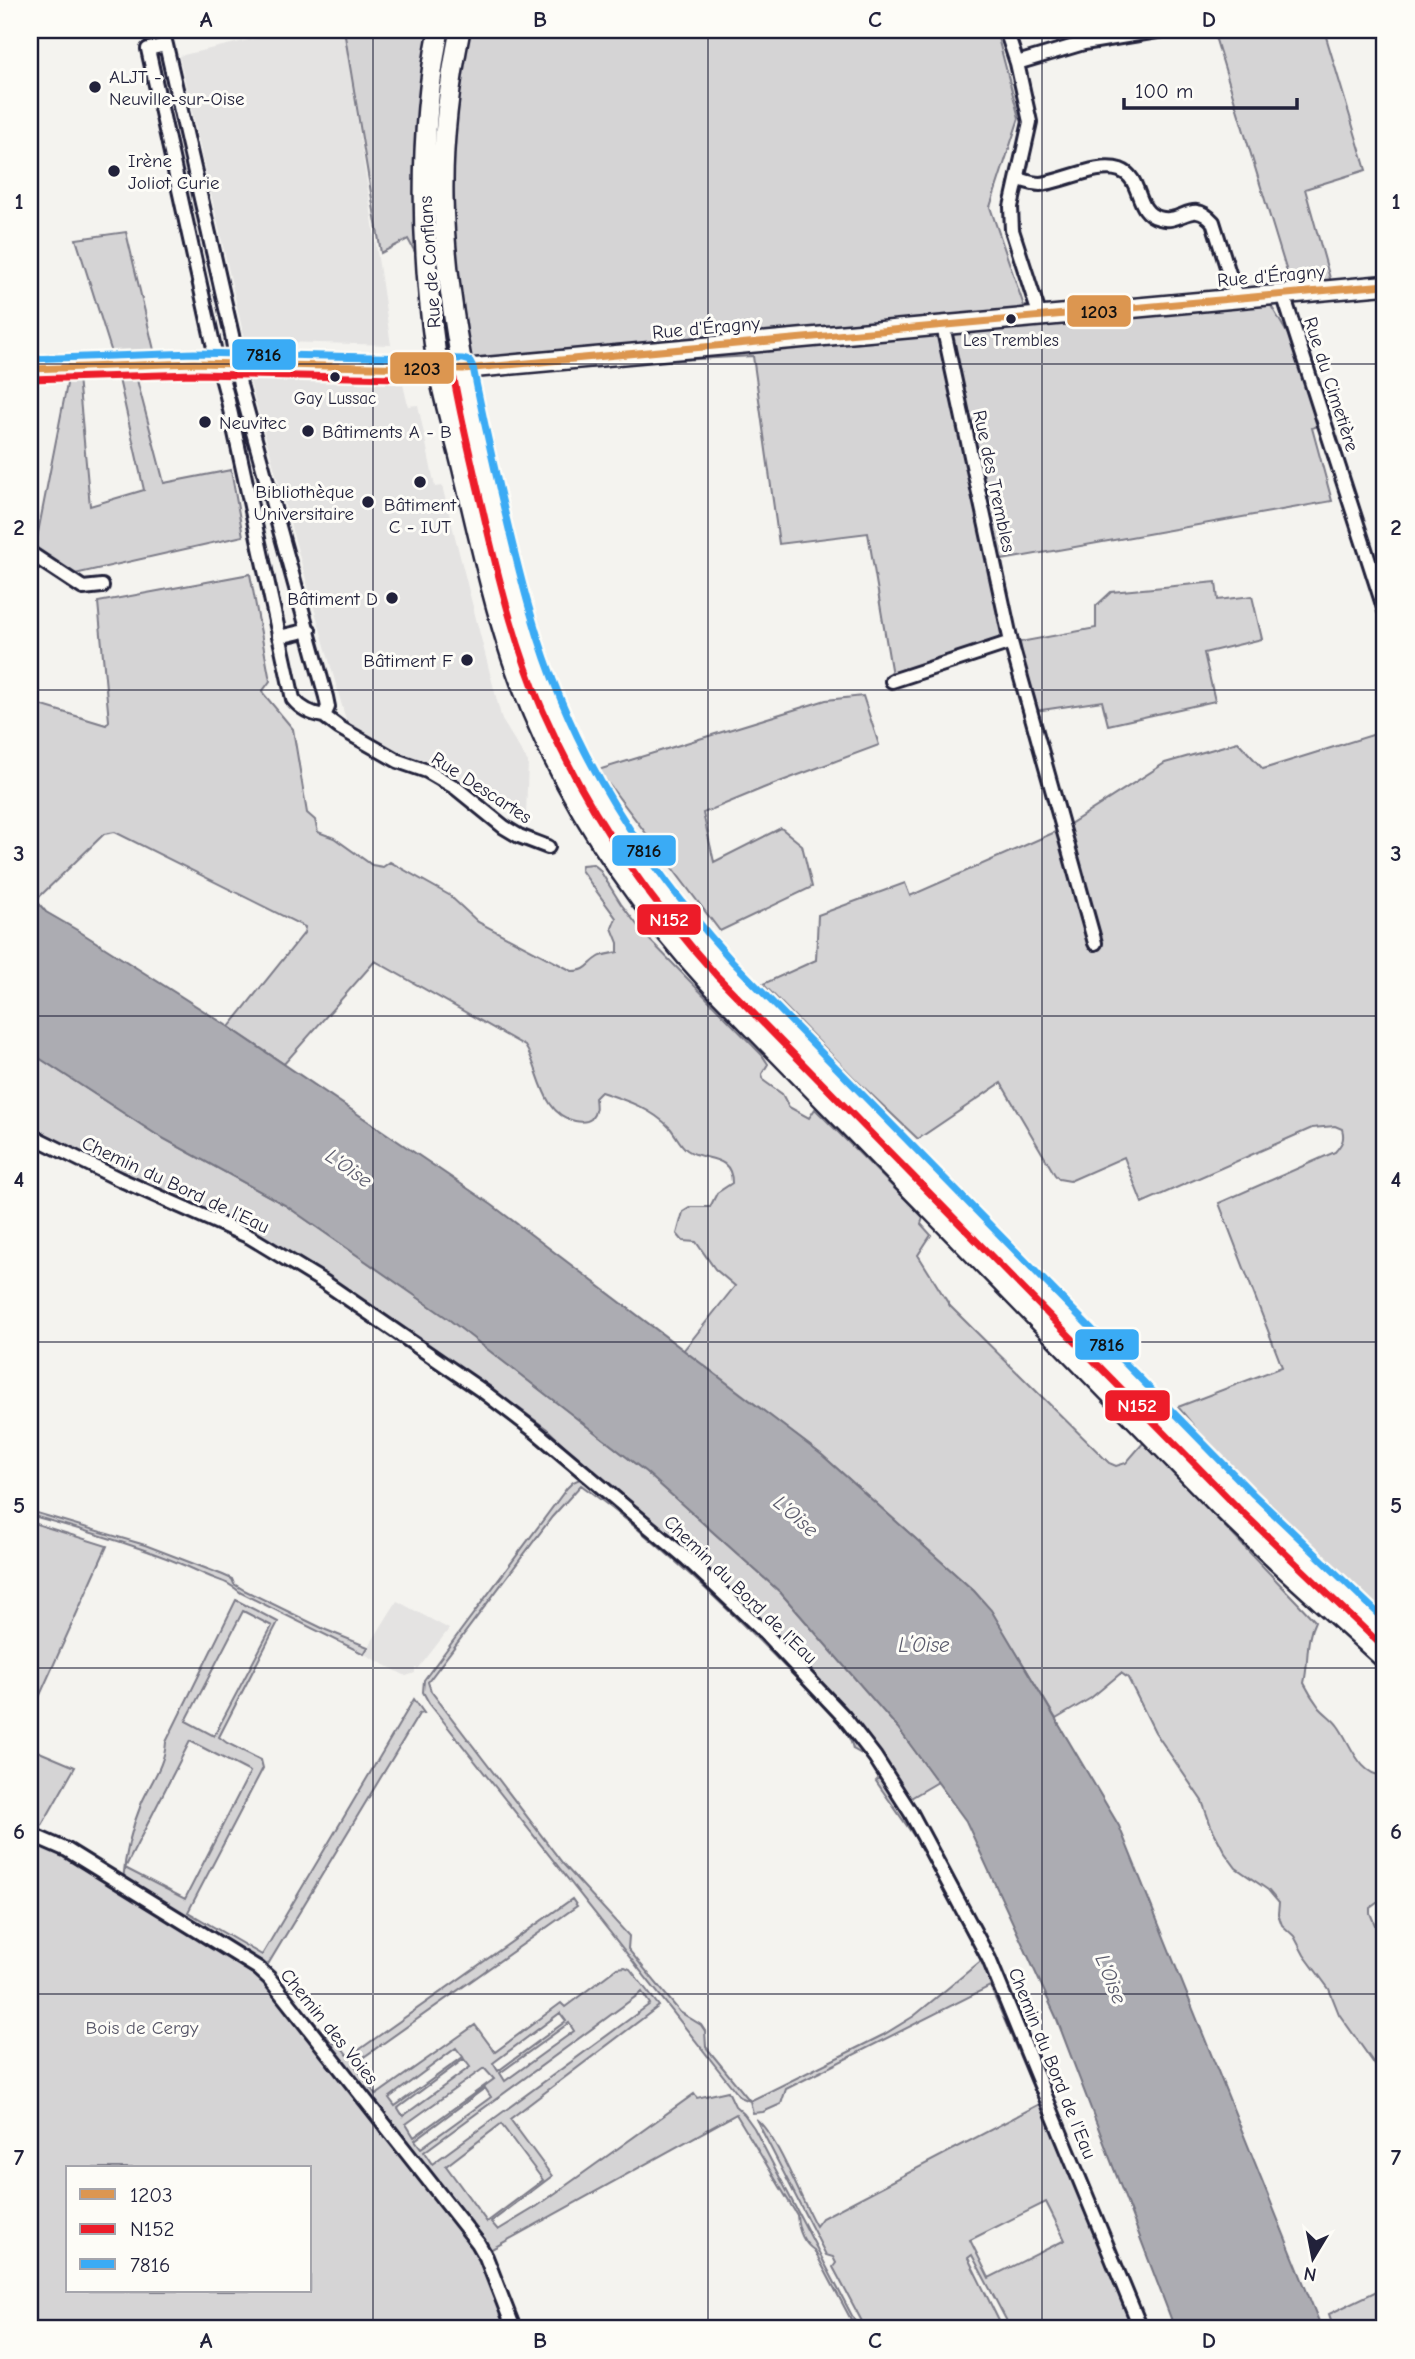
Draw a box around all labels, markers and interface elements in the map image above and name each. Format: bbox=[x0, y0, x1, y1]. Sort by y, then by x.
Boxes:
text: A bbox=[200, 6, 213, 33]
text: B bbox=[533, 6, 547, 33]
text: C bbox=[868, 6, 882, 33]
text: D bbox=[1202, 6, 1216, 33]
place label: ALJT - Neuville-sur-Oise bbox=[109, 66, 244, 110]
scale bar bbox=[1124, 66, 1298, 110]
marker: ALJT - Neuville-sur-Oise bbox=[87, 79, 103, 95]
text: 100 m bbox=[1135, 79, 1193, 103]
place label: Irène Joliot Curie bbox=[128, 150, 220, 194]
marker: Irène Joliot Curie bbox=[106, 163, 122, 179]
text: 1 bbox=[14, 188, 24, 215]
text: 1 bbox=[1391, 188, 1401, 215]
street label: Rue de Conflans bbox=[414, 195, 446, 329]
street label: Rue d'Éragny bbox=[1216, 260, 1326, 292]
line badge: 1203 bbox=[1066, 294, 1132, 328]
text: 1203 bbox=[1080, 301, 1118, 323]
street label: Rue d'Éragny bbox=[651, 312, 761, 344]
marker: Les Trembles bbox=[1004, 312, 1018, 326]
street label: Rue du Cimetière bbox=[1299, 314, 1363, 454]
place label: Les Trembles bbox=[963, 331, 1059, 350]
line badge: 7816 bbox=[231, 338, 297, 371]
text: 7816 bbox=[246, 344, 282, 366]
line badge: 1203 bbox=[389, 351, 455, 385]
text: 1203 bbox=[403, 358, 441, 380]
marker: Gay Lussac bbox=[328, 370, 342, 384]
place label: Gay Lussac bbox=[294, 389, 376, 408]
street label: Rue des Trembles bbox=[968, 408, 1020, 554]
place label: Neuvitec bbox=[219, 412, 287, 434]
marker: Neuvitec bbox=[197, 414, 213, 430]
place label: Bâtiments A - B bbox=[322, 421, 452, 443]
marker: Bâtiments A - B bbox=[300, 423, 316, 439]
marker: Bâtiment C - IUT bbox=[412, 474, 428, 490]
place label: Bibliothèque Universitaire bbox=[254, 481, 354, 525]
marker: Bibliothèque Universitaire bbox=[360, 494, 376, 510]
place label: Bâtiment C - IUT bbox=[384, 494, 457, 538]
text: 2 bbox=[13, 514, 25, 541]
text: 2 bbox=[1390, 514, 1402, 541]
place label: Bâtiment D bbox=[287, 588, 378, 610]
marker: Bâtiment D bbox=[384, 590, 400, 606]
place label: Bâtiment F bbox=[363, 650, 453, 672]
marker: Bâtiment F bbox=[459, 652, 475, 668]
street label: Rue Descartes bbox=[427, 747, 536, 828]
line badge: 7816 bbox=[611, 834, 677, 867]
text: 3 bbox=[13, 840, 25, 867]
text: 7816 bbox=[626, 840, 662, 862]
text: 3 bbox=[1390, 840, 1402, 867]
line badge: N152 bbox=[636, 903, 702, 936]
text: N152 bbox=[649, 909, 689, 931]
street label: Chemin du Bord de l'Eau bbox=[78, 1132, 273, 1238]
water label: L'Oise bbox=[321, 1143, 377, 1193]
text: 4 bbox=[14, 1166, 25, 1193]
text: 4 bbox=[1391, 1166, 1402, 1193]
line badge: 7816 bbox=[1074, 1328, 1140, 1361]
text: 7816 bbox=[1089, 1334, 1125, 1356]
line badge: N152 bbox=[1104, 1389, 1171, 1422]
text: N152 bbox=[1117, 1395, 1157, 1417]
water label: L'Oise bbox=[769, 1490, 824, 1542]
text: 5 bbox=[13, 1492, 25, 1519]
text: 5 bbox=[1390, 1492, 1402, 1519]
street label: Chemin du Bord de l'Eau bbox=[659, 1511, 821, 1669]
water label: L’Oise bbox=[898, 1633, 950, 1657]
text: 6 bbox=[13, 1818, 25, 1845]
text: 6 bbox=[1390, 1818, 1402, 1845]
water label: L'Oise bbox=[1090, 1951, 1132, 2008]
street label: Chemin des Voies bbox=[276, 1964, 383, 2089]
street label: Chemin du Bord de l'Eau bbox=[1004, 1965, 1101, 2162]
park label: Bois de Cergy bbox=[85, 2017, 199, 2039]
text: 7 bbox=[14, 2144, 25, 2171]
text: 7 bbox=[1391, 2144, 1402, 2171]
legend bbox=[66, 2166, 312, 2292]
text: 1203 bbox=[130, 2183, 173, 2207]
text: N152 bbox=[130, 2217, 175, 2241]
north arrow bbox=[1278, 2222, 1348, 2292]
text: 7816 bbox=[130, 2253, 170, 2277]
text: N bbox=[1302, 2262, 1318, 2286]
text: A bbox=[200, 2327, 213, 2354]
text: B bbox=[533, 2327, 547, 2354]
text: C bbox=[868, 2327, 882, 2354]
text: D bbox=[1202, 2327, 1216, 2354]

